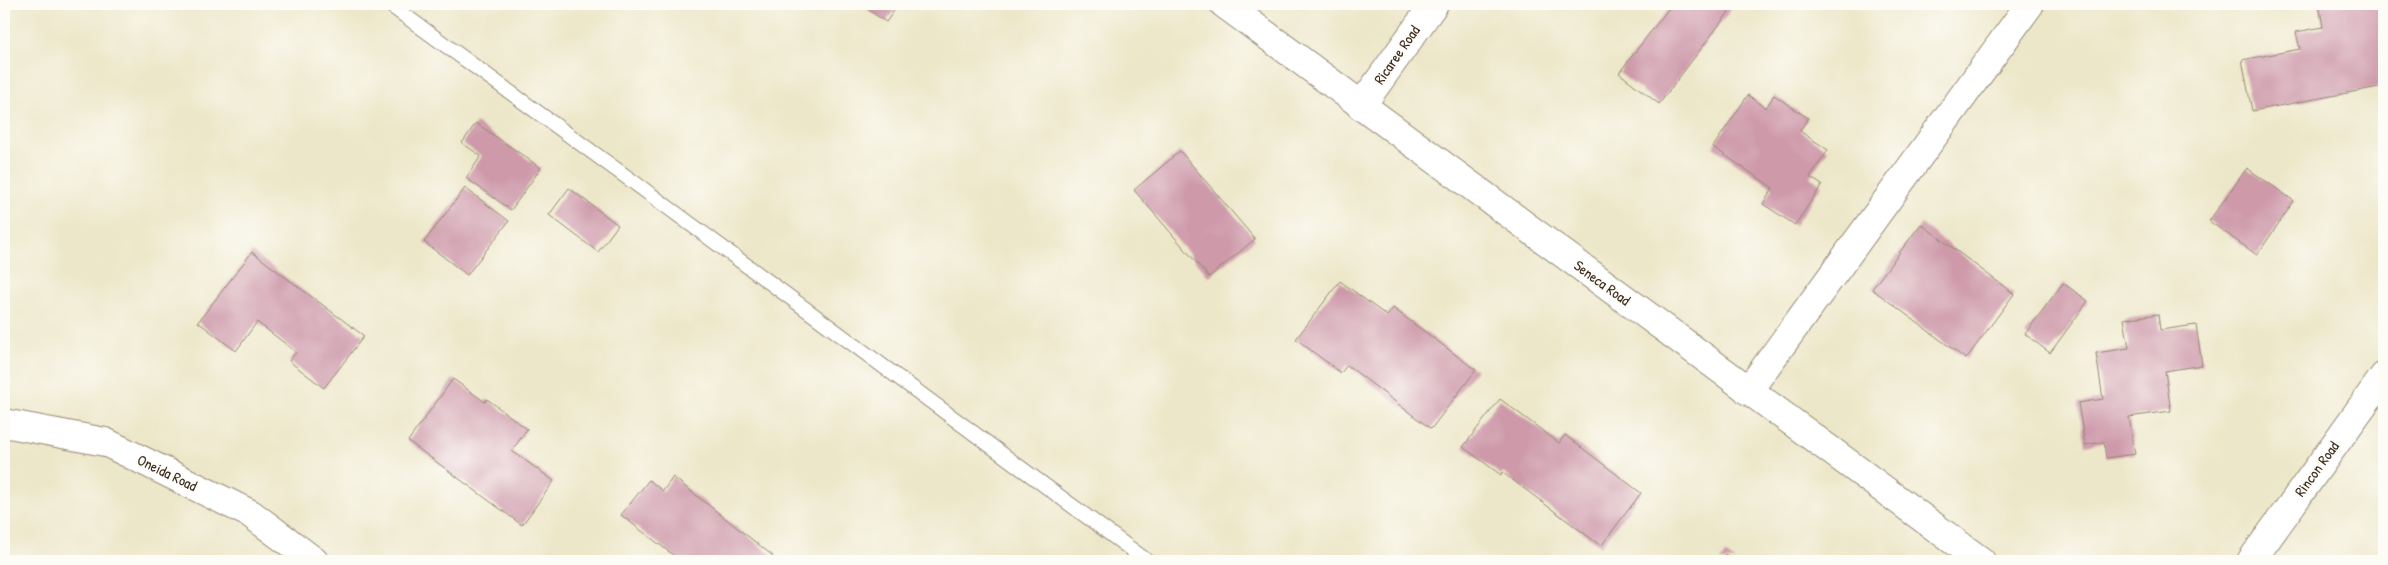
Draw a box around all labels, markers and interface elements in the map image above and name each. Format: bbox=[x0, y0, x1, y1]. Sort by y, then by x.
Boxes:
street label: Ricaree Road bbox=[1369, 21, 1425, 88]
street label: Seneca Road bbox=[1570, 255, 1635, 310]
street label: Rincon Road bbox=[2289, 437, 2344, 501]
street label: Oneida Road bbox=[134, 449, 201, 496]

